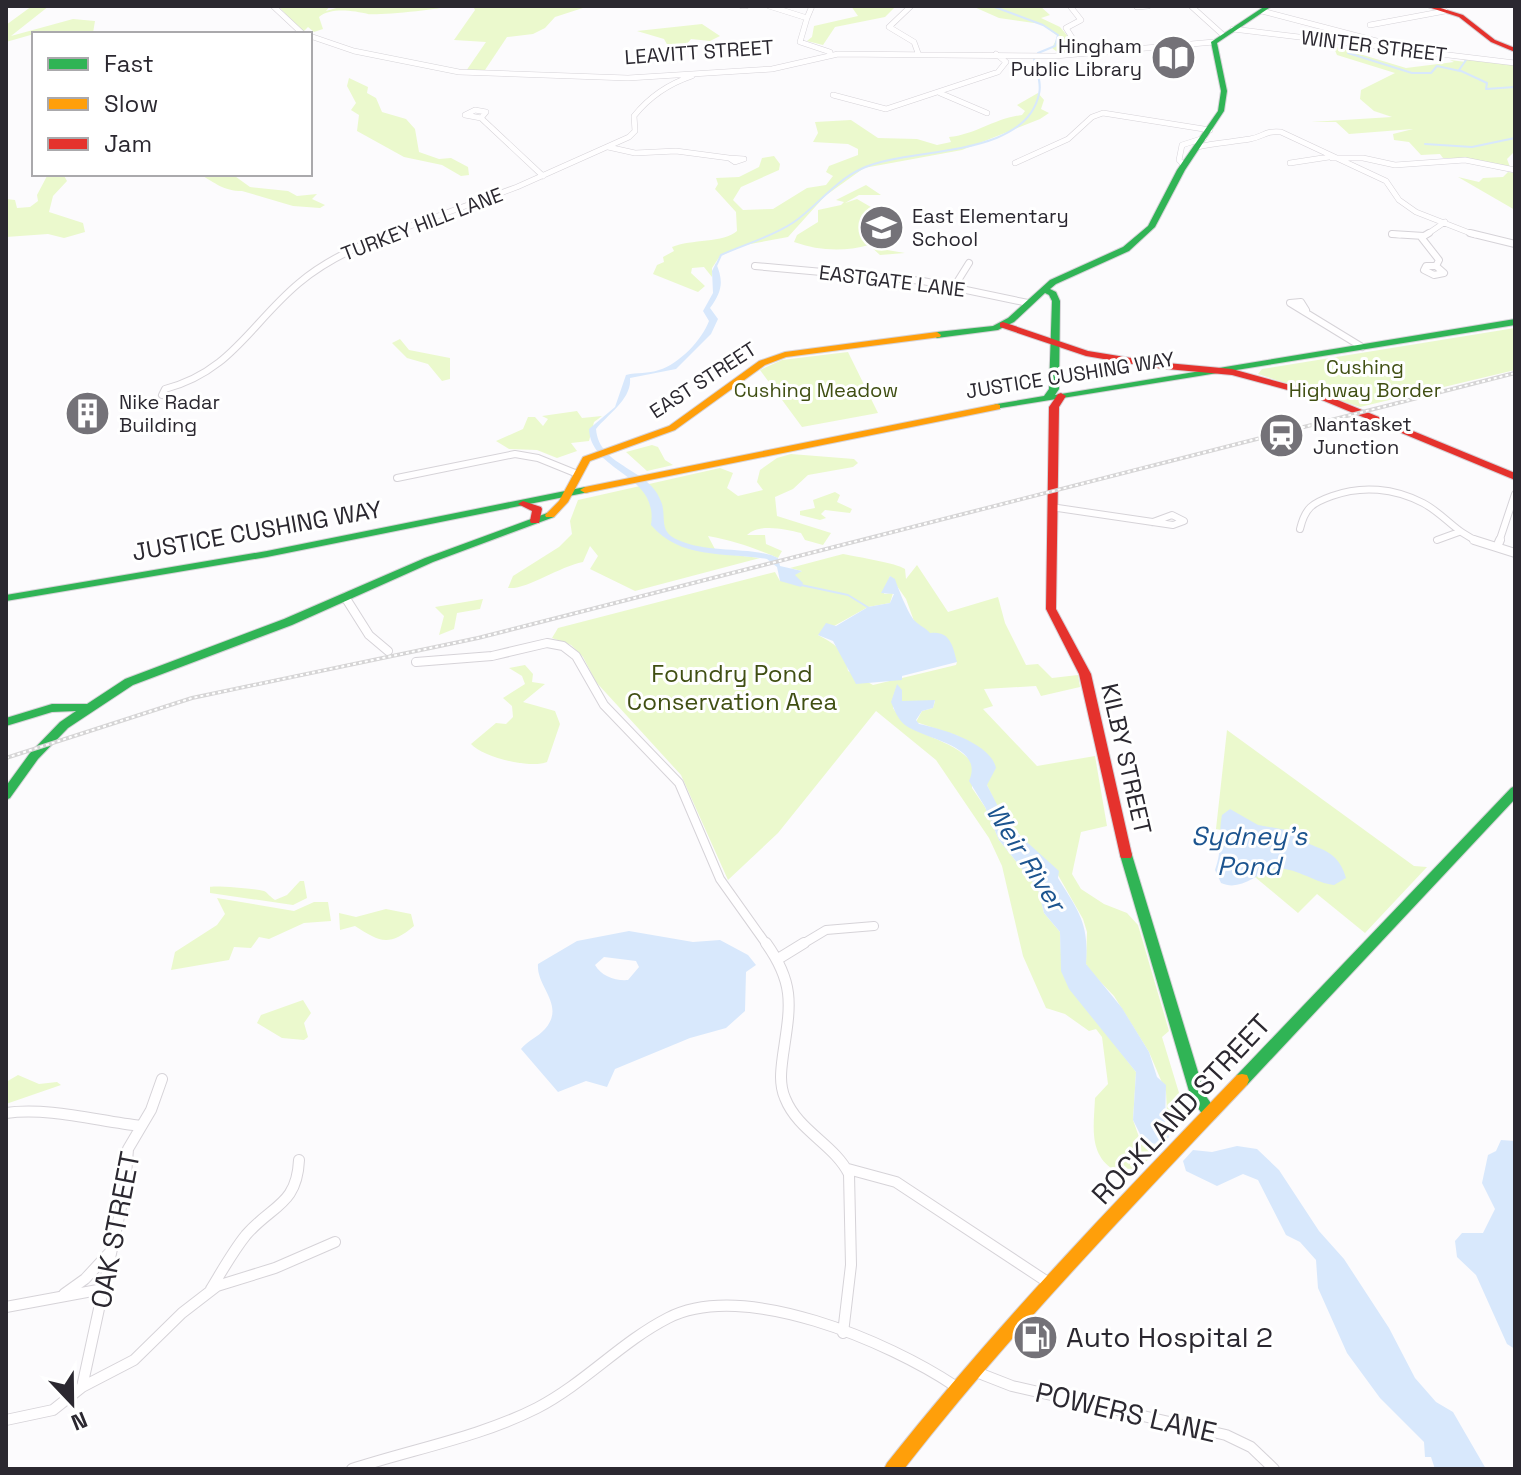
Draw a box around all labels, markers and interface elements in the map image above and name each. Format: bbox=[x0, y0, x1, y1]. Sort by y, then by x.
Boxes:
street label: WINTER STREET bbox=[1300, 24, 1449, 68]
legend bbox=[32, 32, 312, 176]
place label: Hingham Public Library bbox=[1011, 33, 1142, 82]
street label: LEAVITT STREET bbox=[624, 34, 775, 70]
library icon: Hingham Public Library bbox=[1149, 34, 1197, 82]
text: Fast bbox=[104, 48, 154, 79]
text: Slow bbox=[104, 88, 158, 119]
text: Jam bbox=[104, 128, 152, 159]
street label: TURKEY HILL LANE bbox=[338, 181, 506, 267]
school or university icon: East Elementary School bbox=[857, 203, 905, 251]
place label: East Elementary School bbox=[912, 203, 1069, 252]
street label: EASTGATE LANE bbox=[817, 259, 967, 303]
street label: EAST STREET bbox=[645, 336, 762, 424]
street label: JUSTICE CUSHING WAY bbox=[964, 346, 1176, 404]
park label: Cushing Highway Border bbox=[1289, 354, 1441, 403]
park label: Cushing Meadow bbox=[734, 377, 898, 403]
place label: Nike Radar Building bbox=[119, 389, 220, 438]
building icon: Nike Radar Building bbox=[64, 390, 112, 438]
place label: Nantasket Junction bbox=[1313, 411, 1412, 460]
station icon: Nantasket Junction bbox=[1258, 412, 1306, 460]
street label: JUSTICE CUSHING WAY bbox=[130, 493, 385, 568]
park label: Foundry Pond Conservation Area bbox=[627, 658, 837, 717]
street label: KILBY STREET bbox=[1094, 680, 1159, 837]
water label: Weir River bbox=[978, 797, 1075, 920]
water label: Sydney's Pond bbox=[1191, 819, 1308, 883]
street label: ROCKLAND STREET bbox=[1084, 1006, 1278, 1212]
street label: OAK STREET bbox=[82, 1149, 148, 1311]
fuel station icon: Auto Hospital 2 bbox=[1011, 1313, 1059, 1361]
place label: Auto Hospital 2 bbox=[1066, 1319, 1273, 1355]
north arrow bbox=[32, 1363, 112, 1443]
street label: POWERS LANE bbox=[1032, 1374, 1220, 1450]
text: N bbox=[67, 1406, 92, 1437]

